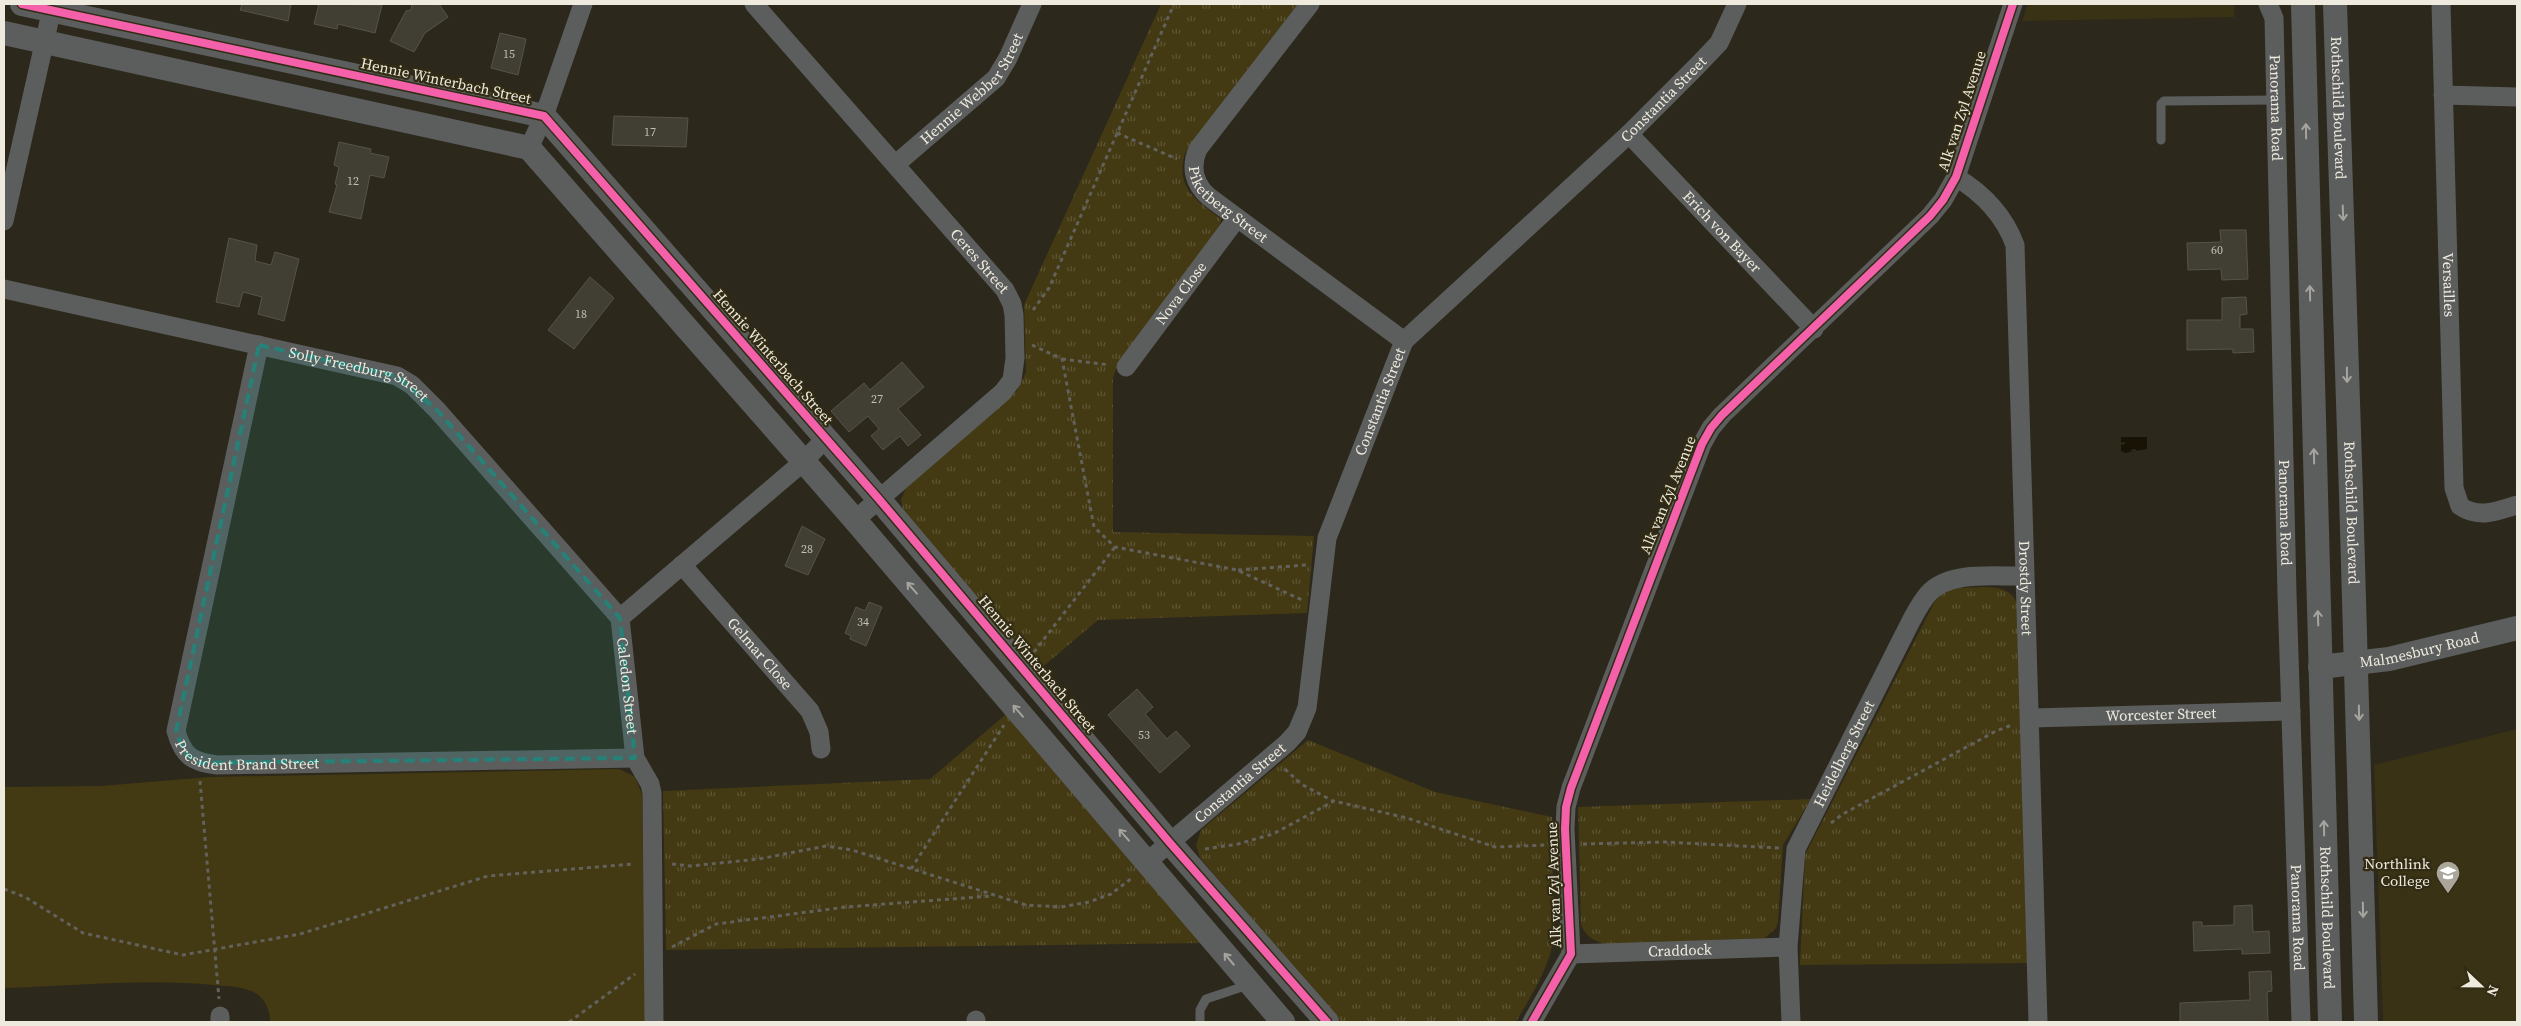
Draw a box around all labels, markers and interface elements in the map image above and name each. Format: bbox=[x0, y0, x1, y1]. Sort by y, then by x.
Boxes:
street label: Hennie Webber Street bbox=[915, 29, 1028, 149]
street label: Rothschild Boulevard bbox=[2326, 36, 2352, 180]
house number: 15 bbox=[503, 46, 515, 62]
street label: Alk van Zyl Avenue bbox=[1932, 47, 1991, 174]
street label: Constantia Street bbox=[1616, 51, 1711, 147]
street label: Hennie Winterbach Street bbox=[359, 52, 533, 109]
street label: Panorama Road bbox=[2265, 54, 2288, 162]
one-way arrow bbox=[2301, 123, 2311, 140]
house number: 17 bbox=[644, 124, 656, 140]
street label: Piketberg Street bbox=[1184, 165, 1273, 247]
house number: 12 bbox=[347, 173, 359, 189]
street label: Erich von Bayer bbox=[1678, 186, 1767, 278]
one-way arrow bbox=[2338, 204, 2348, 221]
street label: Ceres Street bbox=[946, 224, 1014, 298]
house number: 60 bbox=[2211, 242, 2223, 258]
street label: Versailles bbox=[2438, 252, 2460, 317]
street label: Nova Close bbox=[1150, 257, 1211, 329]
street label: Hennie Winterbach Street bbox=[709, 284, 838, 429]
one-way arrow bbox=[2305, 286, 2315, 302]
house number: 18 bbox=[575, 306, 587, 322]
street label: Solly Freedburg Street bbox=[287, 341, 434, 406]
street label: Constantia Street bbox=[1349, 345, 1410, 459]
one-way arrow bbox=[2343, 367, 2352, 383]
house number: 27 bbox=[871, 391, 883, 407]
street label: Alk van Zyl Avenue bbox=[1634, 432, 1701, 557]
street label: Rothschild Boulevard bbox=[2339, 441, 2365, 585]
one-way arrow bbox=[2309, 448, 2319, 464]
street label: Panorama Road bbox=[2274, 459, 2297, 566]
street label: Drostdy Street bbox=[2014, 540, 2038, 636]
house number: 28 bbox=[801, 541, 813, 557]
one-way arrow bbox=[907, 581, 918, 594]
street label: Hennie Winterbach Street bbox=[974, 590, 1101, 737]
one-way arrow bbox=[2313, 610, 2323, 626]
street label: Gelmar Close bbox=[723, 613, 798, 694]
house number: 34 bbox=[857, 614, 869, 630]
street label: Malmesbury Road bbox=[2359, 626, 2482, 672]
street label: Caledon Street bbox=[612, 636, 643, 735]
street label: Heidelberg Street bbox=[1808, 697, 1879, 810]
street label: Worcester Street bbox=[2105, 702, 2217, 726]
one-way arrow bbox=[2354, 704, 2364, 720]
one-way arrow bbox=[1012, 705, 1024, 718]
house number: 53 bbox=[1138, 727, 1150, 743]
street label: President Brand Street bbox=[170, 736, 319, 775]
street label: Constantia Street bbox=[1189, 738, 1290, 828]
one-way arrow bbox=[2319, 820, 2329, 836]
street label: Alk van Zyl Avenue bbox=[1541, 821, 1566, 948]
one-way arrow bbox=[1118, 828, 1129, 841]
street label: Rothschild Boulevard bbox=[2315, 846, 2340, 990]
place label: Northlink College bbox=[2364, 853, 2431, 891]
school or university icon: Northlink College bbox=[2435, 860, 2461, 894]
street label: Panorama Road bbox=[2286, 864, 2310, 971]
one-way arrow bbox=[2358, 902, 2368, 918]
street label: Craddock bbox=[1648, 938, 1713, 962]
one-way arrow bbox=[1223, 952, 1234, 965]
north arrow bbox=[2456, 961, 2506, 1011]
text: N bbox=[2482, 982, 2504, 999]

